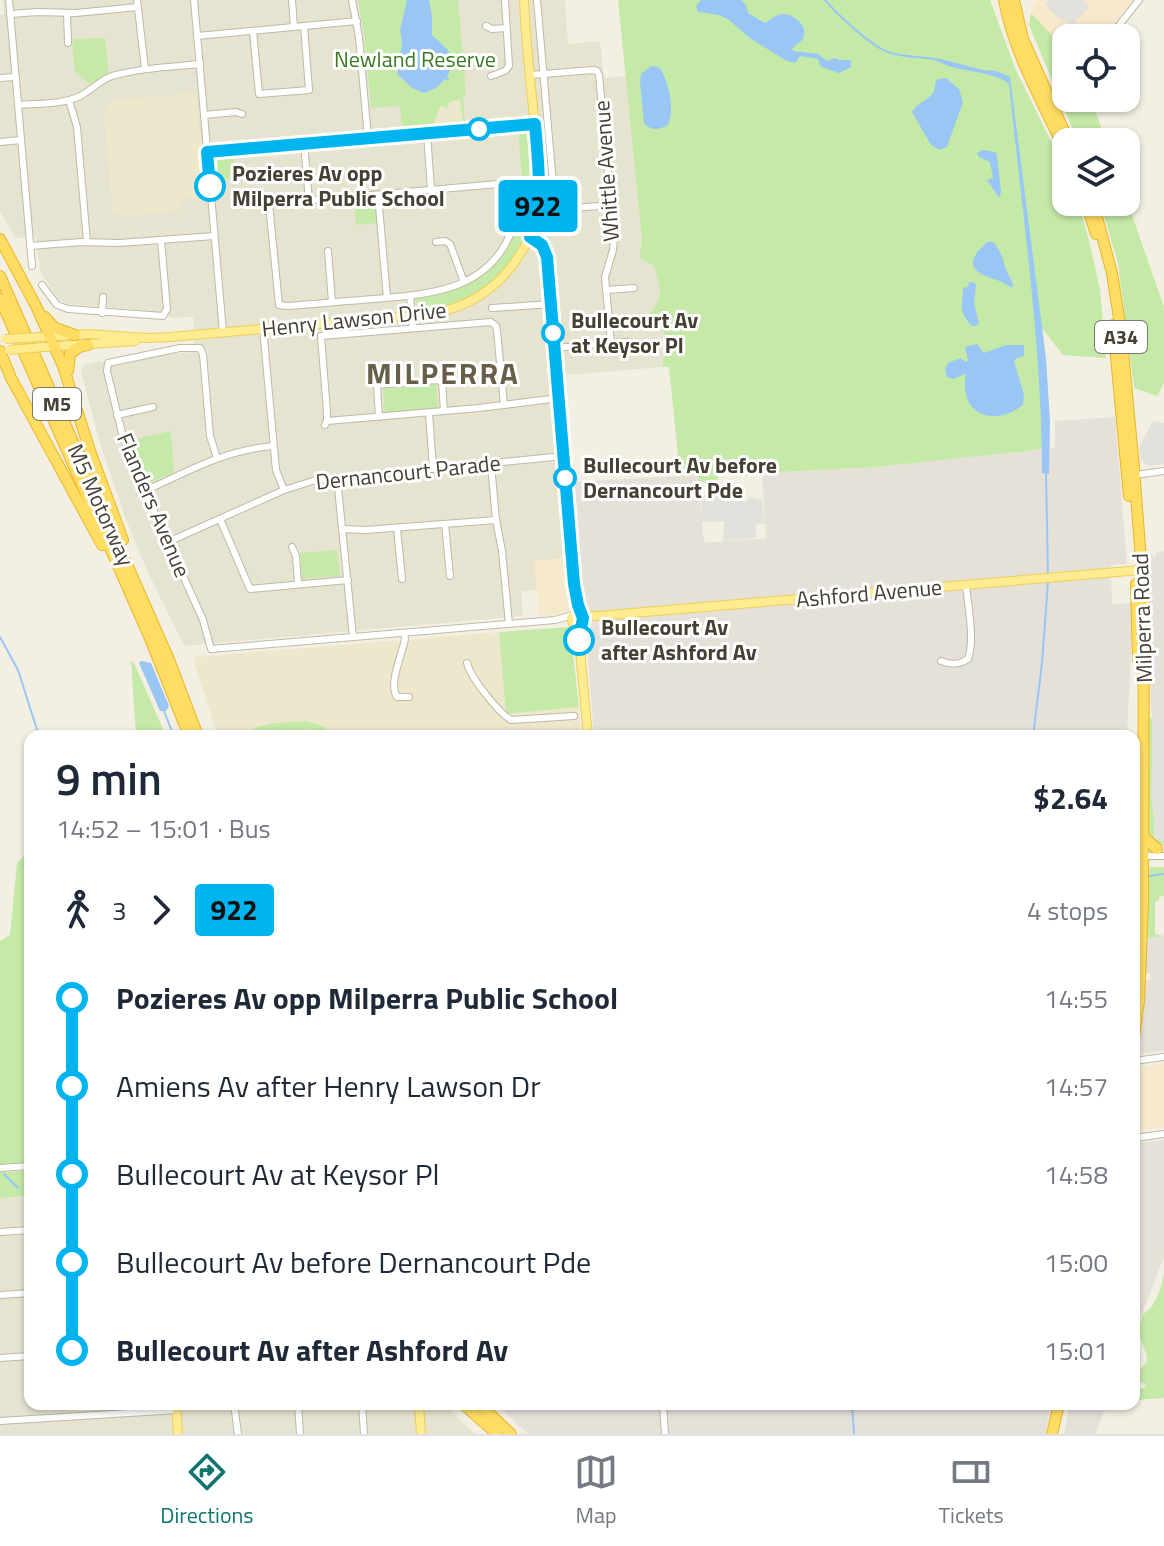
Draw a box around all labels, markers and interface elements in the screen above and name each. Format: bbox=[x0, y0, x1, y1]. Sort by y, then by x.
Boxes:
map controls bbox=[1052, 24, 1140, 216]
button: locate bbox=[1052, 24, 1140, 112]
park label: Newland Reserve bbox=[334, 42, 496, 76]
street label: Whittle Avenue bbox=[584, 99, 628, 243]
unlabelled marker bbox=[468, 118, 490, 140]
button: layers bbox=[1052, 128, 1140, 216]
place label: Pozieres Av opp Milperra Public School bbox=[232, 156, 445, 215]
marker: Pozieres Av opp Milperra Public School bbox=[195, 171, 225, 201]
line badge: 922 bbox=[492, 180, 584, 232]
text: 922 bbox=[514, 184, 562, 227]
street label: Henry Lawson Drive bbox=[260, 292, 448, 346]
place label: Bullecourt Av at Keysor Pl bbox=[571, 303, 698, 362]
road number: A34 bbox=[1095, 321, 1147, 353]
marker: Bullecourt Av at Keysor Pl bbox=[542, 322, 564, 344]
district label: MILPERRA bbox=[366, 350, 520, 396]
road number: M5 bbox=[33, 388, 81, 420]
street label: Flanders Avenue bbox=[108, 428, 200, 582]
street label: M5 Motorway bbox=[59, 438, 143, 572]
street label: Dernancourt Parade bbox=[314, 445, 502, 499]
place label: Bullecourt Av before Dernancourt Pde bbox=[583, 448, 777, 507]
marker: Bullecourt Av before Dernancourt Pde bbox=[554, 467, 576, 489]
street label: Milperra Road bbox=[1123, 553, 1161, 683]
street label: Ashford Avenue bbox=[795, 570, 943, 616]
place label: Bullecourt Av after Ashford Av bbox=[601, 610, 757, 669]
marker: Bullecourt Av after Ashford Av bbox=[564, 625, 594, 655]
text: 9 min bbox=[56, 745, 162, 812]
text: $2.64 bbox=[1033, 775, 1108, 821]
text: 14:52 – 15:01 · Bus bbox=[56, 809, 271, 848]
icon: walk bbox=[56, 888, 100, 932]
icon: forward bbox=[139, 888, 183, 932]
text: 922 bbox=[211, 888, 258, 931]
text: 3 bbox=[112, 891, 127, 930]
text: 4 stops bbox=[1027, 891, 1108, 930]
text: Pozieres Av opp Milperra Public School bbox=[116, 975, 618, 1021]
text: 14:55 bbox=[1044, 979, 1108, 1018]
text: Amiens Av after Henry Lawson Dr bbox=[116, 1063, 541, 1109]
text: 14:57 bbox=[1044, 1067, 1108, 1106]
text: Bullecourt Av at Keysor Pl bbox=[116, 1151, 439, 1197]
text: 14:58 bbox=[1044, 1155, 1108, 1194]
text: Bullecourt Av before Dernancourt Pde bbox=[116, 1239, 591, 1285]
text: 15:00 bbox=[1044, 1243, 1108, 1282]
text: Bullecourt Av after Ashford Av bbox=[116, 1327, 508, 1373]
text: 15:01 bbox=[1044, 1331, 1108, 1370]
tab: Directions bbox=[160, 1450, 254, 1532]
tab: Map bbox=[574, 1450, 618, 1532]
tab: Tickets bbox=[939, 1450, 1004, 1532]

